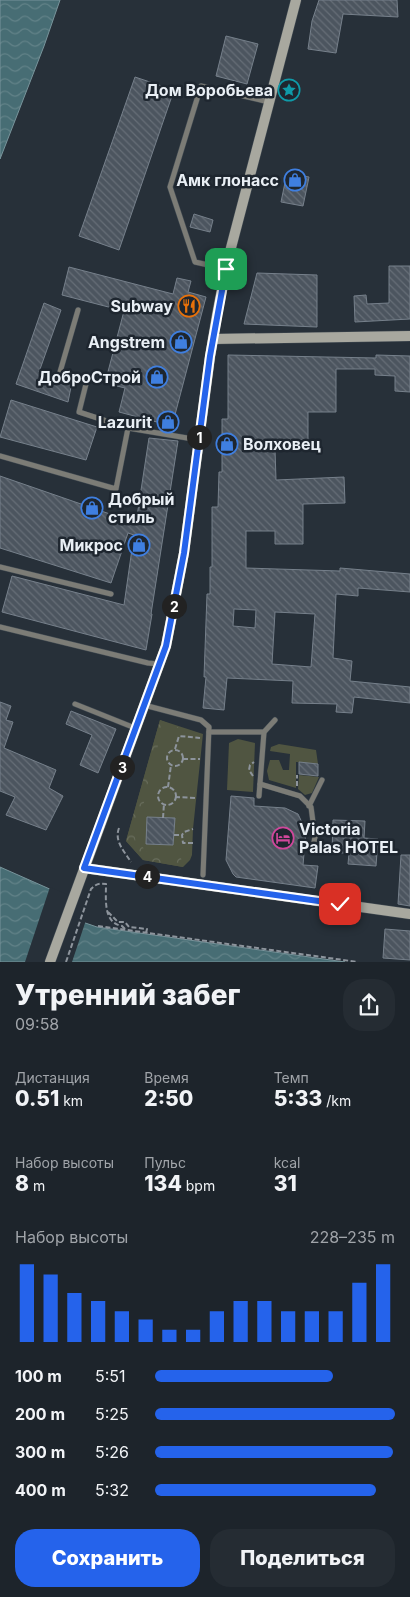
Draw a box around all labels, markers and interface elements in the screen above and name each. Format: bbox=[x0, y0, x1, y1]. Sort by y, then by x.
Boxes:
place icon: Дом Воробьева bbox=[277, 78, 301, 102]
place label: Дом Воробьева bbox=[145, 80, 273, 100]
shop icon: Амк глонасс bbox=[283, 168, 307, 192]
place label: Амк глонасс bbox=[176, 170, 279, 190]
pin bbox=[205, 248, 247, 290]
icon: arrive bbox=[212, 255, 240, 283]
restaurant icon: Subway bbox=[177, 294, 201, 318]
place label: Subway bbox=[110, 296, 173, 316]
shop icon: Angstrem bbox=[169, 330, 193, 354]
place label: Angstrem bbox=[88, 332, 165, 352]
shop icon: ДоброСтрой bbox=[145, 365, 169, 389]
place label: ДоброСтрой bbox=[38, 367, 141, 387]
shop icon: Lazurit bbox=[156, 410, 180, 434]
place label: Lazurit bbox=[98, 412, 152, 432]
pin: 1 bbox=[186, 424, 212, 450]
text: 1 bbox=[196, 429, 203, 446]
shop icon: Волховец bbox=[215, 432, 239, 456]
place label: Волховец bbox=[243, 434, 322, 454]
place label: Добрый стиль bbox=[108, 489, 174, 527]
shop icon: Добрый стиль bbox=[80, 496, 104, 520]
shop icon: Микрос bbox=[127, 533, 151, 557]
place label: Микрос bbox=[59, 535, 123, 555]
pin: 2 bbox=[162, 594, 186, 618]
text: 2 bbox=[170, 598, 179, 615]
pin: 3 bbox=[110, 754, 134, 780]
text: 3 bbox=[118, 759, 127, 776]
place label: Victoria Palas HOTEL bbox=[299, 819, 398, 857]
hotel icon: Victoria Palas HOTEL bbox=[271, 826, 295, 850]
pin: 4 bbox=[134, 864, 160, 888]
text: 4 bbox=[143, 868, 152, 885]
pin bbox=[319, 883, 361, 925]
icon: check bbox=[326, 890, 354, 918]
text: Утренний забег bbox=[15, 978, 240, 1012]
button: share bbox=[343, 979, 395, 1031]
text: 09:58 bbox=[15, 1014, 59, 1034]
text: Дистанция bbox=[15, 1069, 90, 1086]
text: Время bbox=[144, 1069, 189, 1086]
text: Темп bbox=[274, 1069, 309, 1086]
text: 0.51 bbox=[15, 1086, 59, 1111]
text: 2:50 bbox=[144, 1086, 193, 1111]
text: 5:33 bbox=[274, 1086, 322, 1111]
text: km bbox=[59, 1092, 83, 1109]
text: /km bbox=[322, 1092, 351, 1109]
text: Набор высоты bbox=[15, 1154, 114, 1171]
text: Пульс bbox=[144, 1154, 186, 1171]
text: kcal bbox=[274, 1154, 300, 1171]
text: 8 bbox=[15, 1171, 29, 1196]
text: 134 bbox=[144, 1171, 182, 1196]
text: 31 bbox=[274, 1171, 297, 1196]
text: m bbox=[29, 1177, 45, 1194]
text: bpm bbox=[182, 1177, 215, 1194]
text: Набор высоты bbox=[15, 1227, 128, 1247]
text: 228–235 m bbox=[310, 1227, 395, 1247]
text: 100 m bbox=[15, 1366, 62, 1386]
text: 5:51 bbox=[95, 1366, 126, 1386]
text: 200 m bbox=[15, 1404, 65, 1424]
text: 5:25 bbox=[95, 1404, 129, 1424]
text: 300 m bbox=[15, 1442, 65, 1462]
text: 5:26 bbox=[95, 1442, 129, 1462]
text: 400 m bbox=[15, 1480, 66, 1500]
text: 5:32 bbox=[95, 1480, 129, 1500]
button: Сохранить bbox=[15, 1529, 200, 1587]
button: Поделиться bbox=[210, 1529, 395, 1587]

